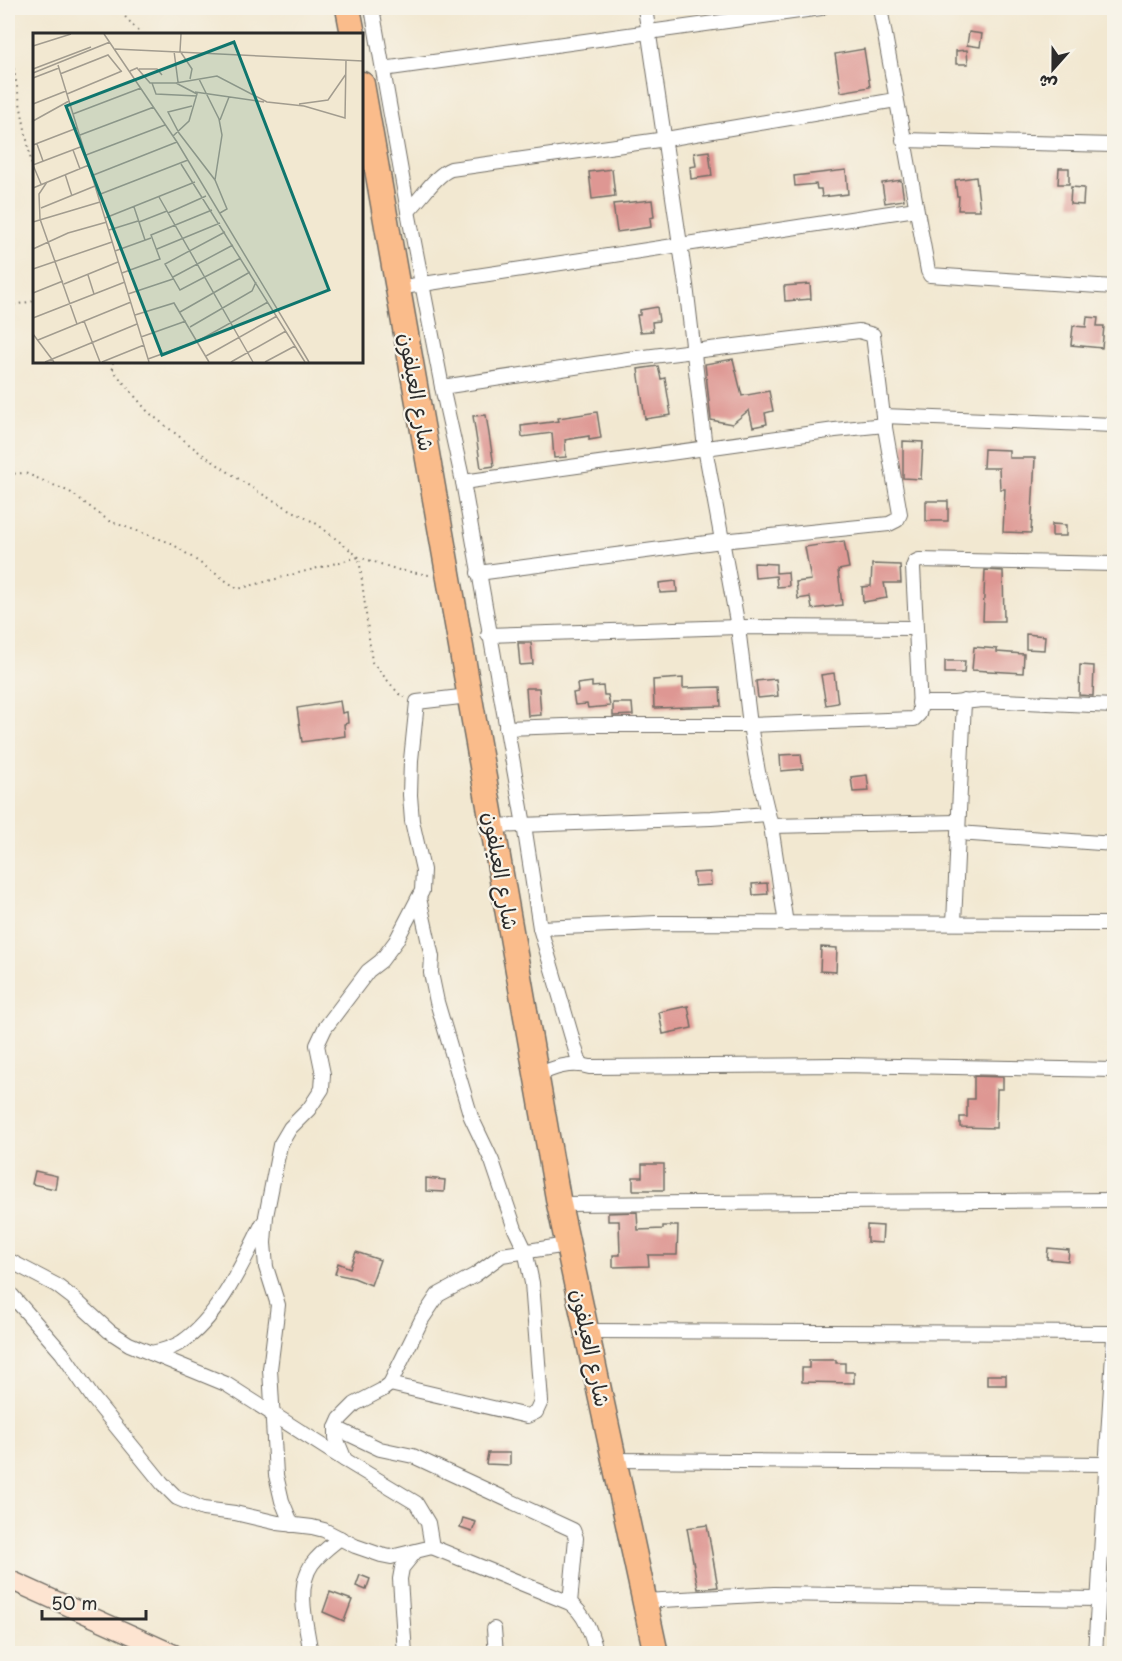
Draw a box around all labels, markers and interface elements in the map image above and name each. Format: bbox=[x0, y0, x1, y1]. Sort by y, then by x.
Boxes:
inset map bbox=[33, 33, 363, 363]
north arrow bbox=[1023, 39, 1083, 99]
text: ش bbox=[1035, 70, 1060, 98]
street label: شارع العيلفون bbox=[391, 330, 444, 454]
street label: شارع العيلفون bbox=[475, 809, 528, 933]
street label: شارع العيلفون bbox=[563, 1286, 620, 1410]
scale bar bbox=[42, 1583, 146, 1621]
text: 50 m bbox=[51, 1589, 98, 1616]

